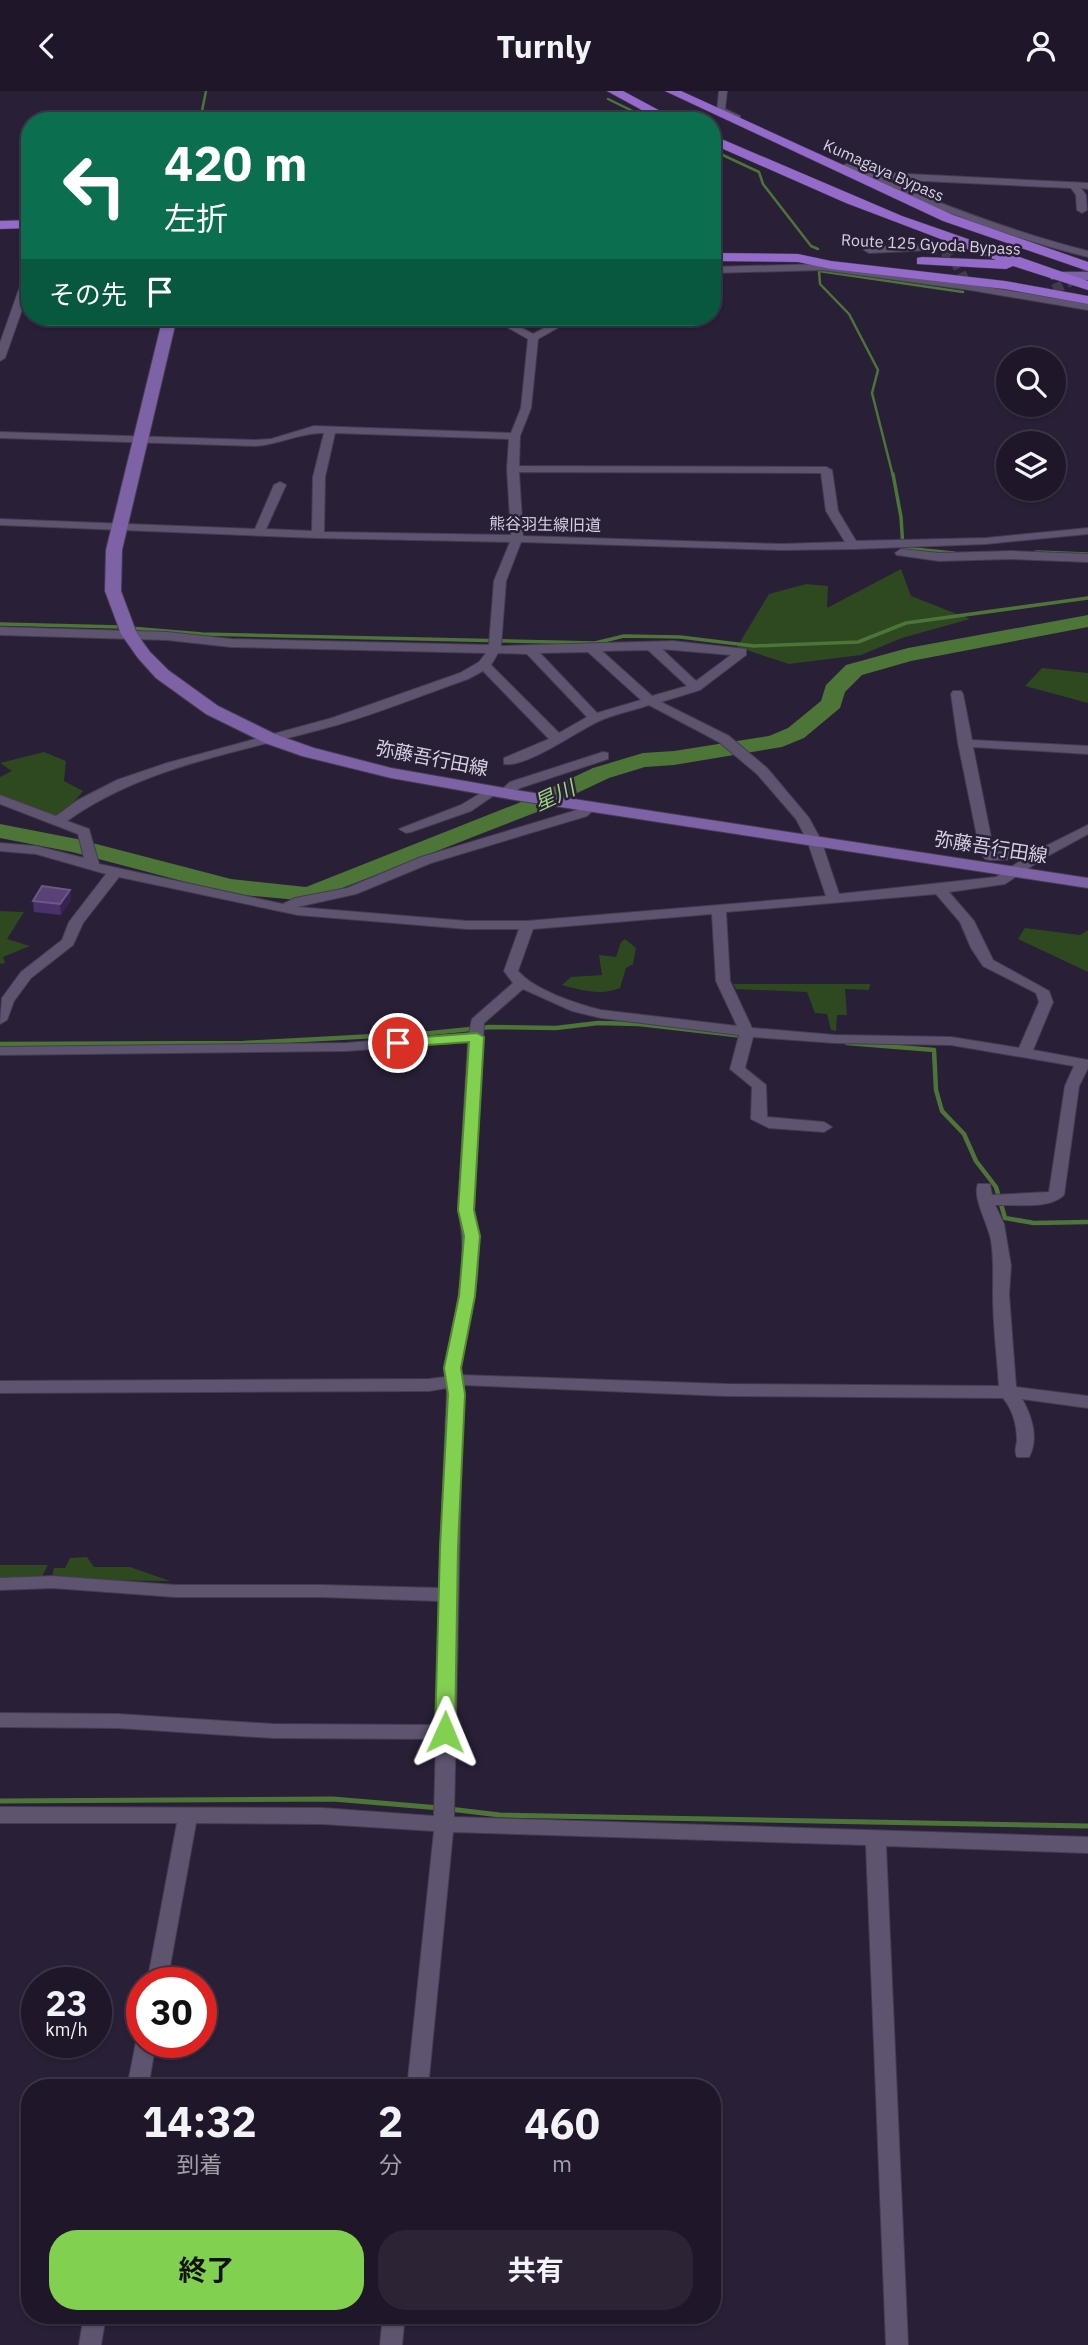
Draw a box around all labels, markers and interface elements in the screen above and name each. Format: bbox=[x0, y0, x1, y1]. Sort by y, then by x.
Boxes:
text: Turnly bbox=[497, 25, 591, 67]
icon: back bbox=[28, 27, 66, 65]
icon: person bbox=[1022, 27, 1060, 65]
text: 420 m bbox=[164, 131, 308, 194]
street label: Kumagaya Bypass bbox=[820, 134, 948, 206]
icon: left bbox=[49, 140, 140, 231]
text: 左折 bbox=[164, 197, 228, 239]
street label: Route 125 Gyoda Bypass bbox=[841, 229, 1021, 259]
icon: arrive bbox=[141, 273, 179, 311]
text: その先 bbox=[49, 277, 127, 311]
map controls bbox=[996, 347, 1066, 501]
button: search bbox=[996, 347, 1066, 417]
button: layers bbox=[996, 431, 1066, 501]
street label: 熊谷羽生線旧道 bbox=[489, 513, 601, 535]
street label: 弥藤吾行田線 bbox=[374, 735, 490, 781]
water label: 星川 bbox=[529, 773, 581, 817]
street label: 弥藤吾行田線 bbox=[933, 826, 1049, 868]
pin bbox=[368, 1013, 428, 1073]
icon: arrive bbox=[379, 1024, 417, 1062]
position arrow bbox=[408, 1695, 482, 1769]
speed limit sign: 30 bbox=[126, 1967, 217, 2058]
text: 23 bbox=[45, 1980, 88, 2026]
text: km/h bbox=[45, 2018, 88, 2041]
text: 14:32 bbox=[142, 2094, 257, 2149]
text: 2 bbox=[378, 2094, 403, 2149]
text: 460 bbox=[524, 2096, 600, 2151]
text: m bbox=[552, 2148, 572, 2178]
text: 到着 bbox=[176, 2149, 222, 2179]
text: 分 bbox=[379, 2149, 402, 2179]
button: 終了 bbox=[49, 2230, 364, 2310]
button: 共有 bbox=[378, 2230, 693, 2310]

